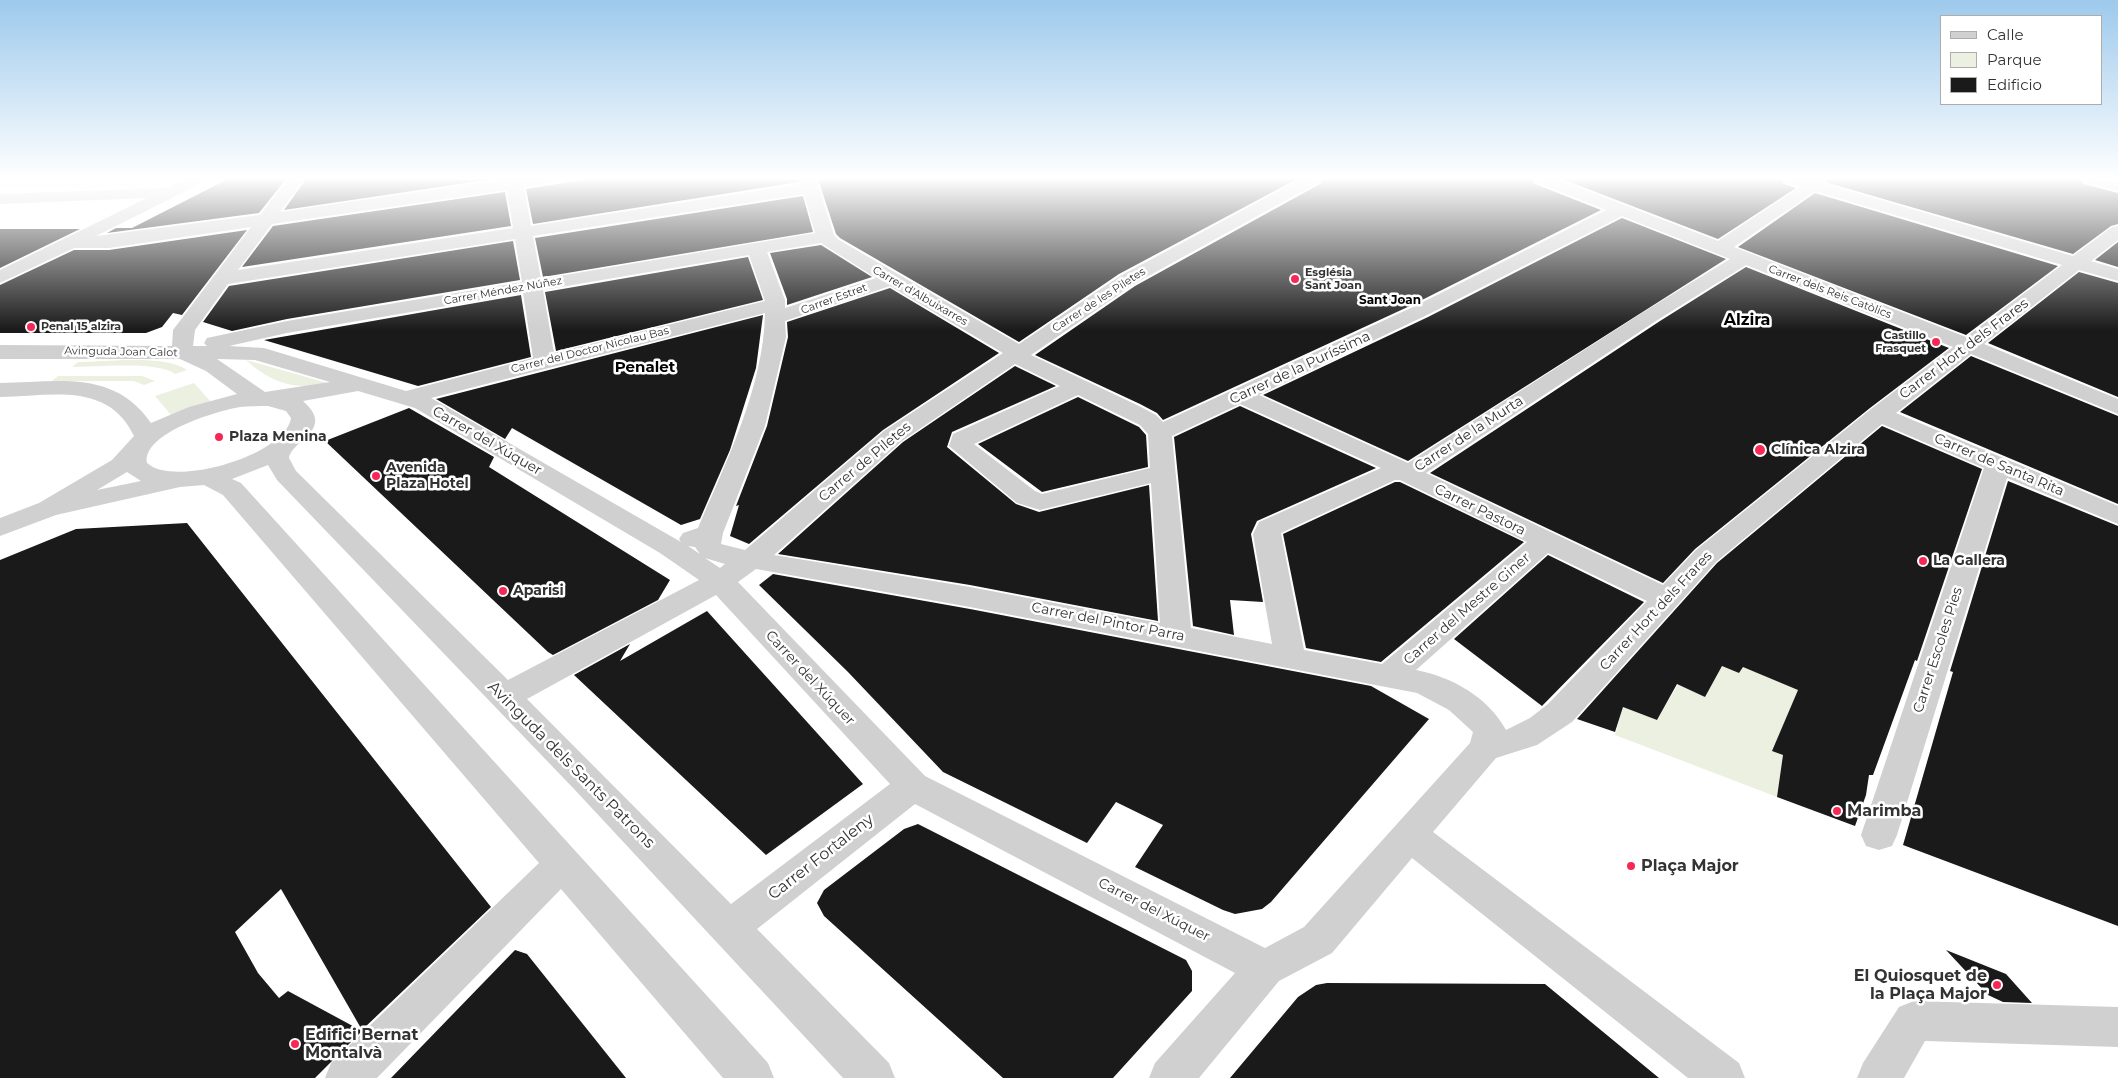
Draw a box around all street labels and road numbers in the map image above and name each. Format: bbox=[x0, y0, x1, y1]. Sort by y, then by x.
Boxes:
street label: Carrer dels Reis Catòlics bbox=[1767, 262, 1893, 322]
street label: Carrer d'Albuixarres bbox=[870, 263, 970, 329]
street label: Carrer de les Piletes bbox=[1050, 265, 1148, 335]
street label: Carrer Méndez Núñez bbox=[443, 274, 563, 308]
street label: Carrer Estret bbox=[799, 281, 869, 317]
street label: Carrer Hort dels Frares bbox=[1896, 295, 2032, 403]
street label: Carrer del Doctor Nicolau Bas bbox=[510, 324, 670, 376]
street label: Carrer de la Puríssima bbox=[1227, 328, 1373, 408]
street label: Avinguda Joan Calot bbox=[64, 344, 178, 360]
street label: Carrer de la Murta bbox=[1411, 393, 1527, 475]
street label: Carrer del Xúquer bbox=[429, 403, 545, 479]
street label: Carrer de Piletes bbox=[816, 419, 914, 505]
street label: Carrer de Santa Rita bbox=[1932, 430, 2066, 500]
street label: Carrer Pastora bbox=[1432, 481, 1528, 539]
street label: Carrer Hort dels Frares bbox=[1596, 548, 1716, 674]
street label: Carrer del Mestre Giner bbox=[1400, 549, 1534, 669]
street label: Carrer Escoles Pies bbox=[1910, 585, 1966, 715]
street label: Carrer del Pintor Parra bbox=[1030, 599, 1186, 645]
street label: Carrer del Xúquer bbox=[762, 627, 858, 729]
street label: Avinguda dels Sants Patrons bbox=[483, 677, 659, 853]
street label: Carrer Fortaleny bbox=[764, 810, 878, 904]
street label: Carrer del Xúquer bbox=[1095, 875, 1213, 945]

